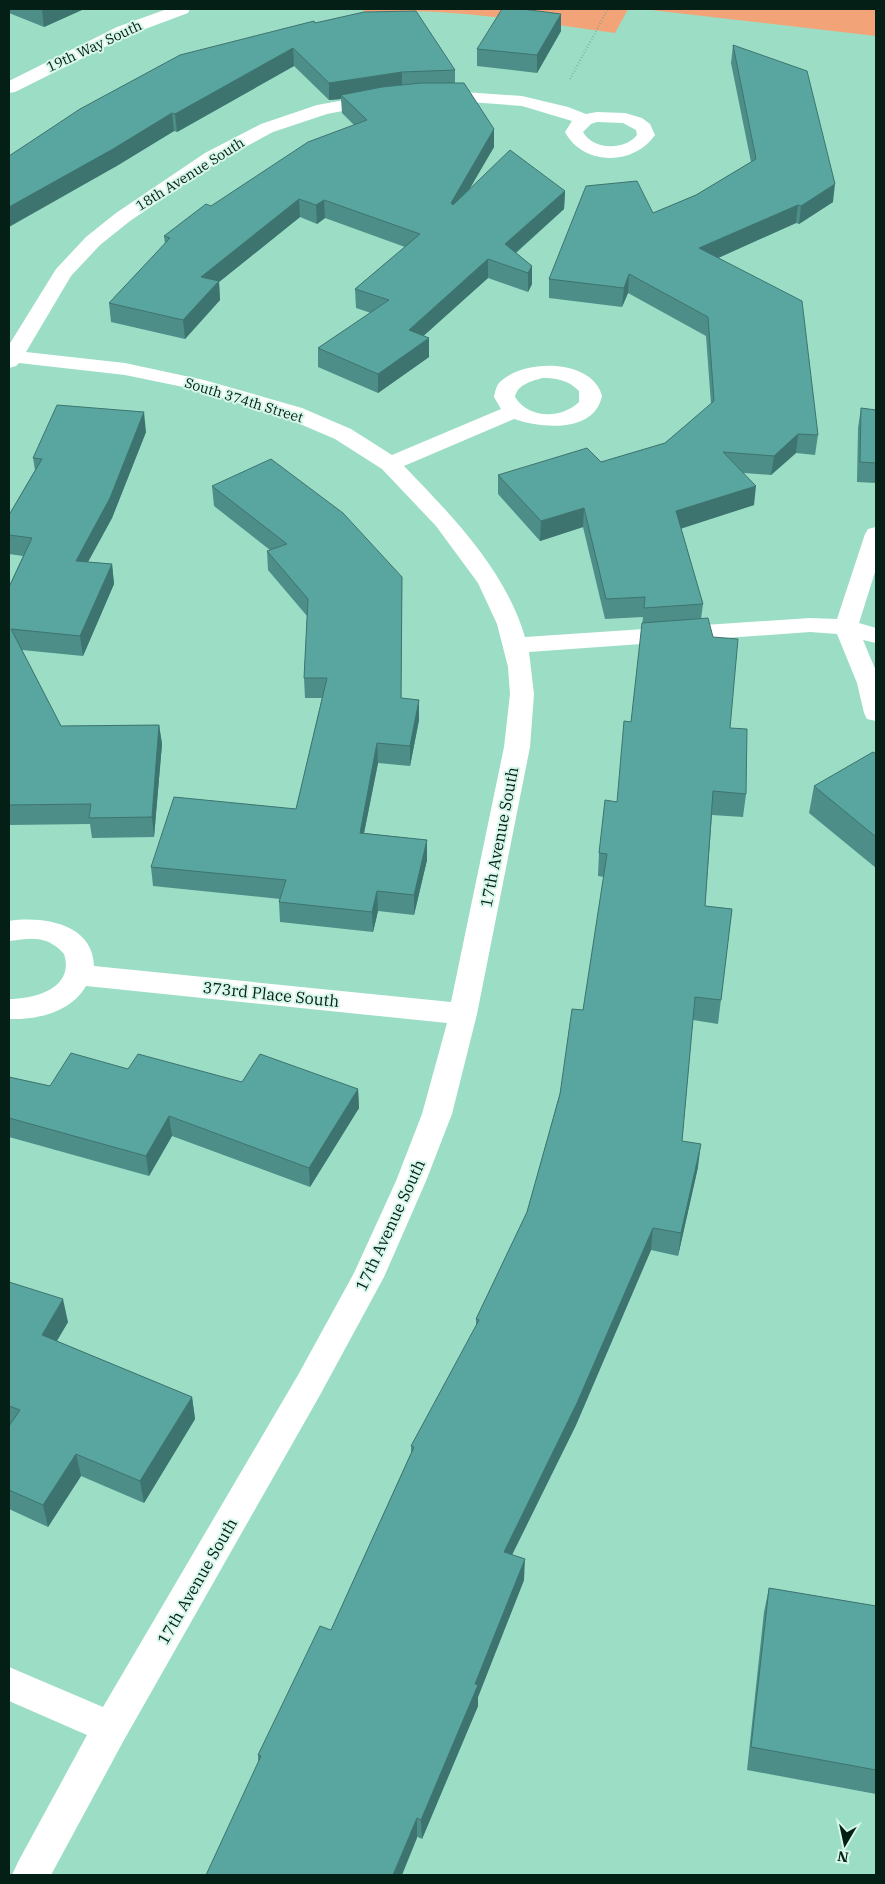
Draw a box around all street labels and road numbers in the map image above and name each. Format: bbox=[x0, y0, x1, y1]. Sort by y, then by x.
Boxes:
street label: 19th Way South bbox=[43, 16, 145, 76]
street label: 18th Avenue South bbox=[132, 133, 248, 215]
street label: South 374th Street bbox=[182, 373, 306, 427]
street label: 17th Avenue South bbox=[476, 765, 522, 909]
street label: 373rd Place South bbox=[202, 977, 340, 1011]
street label: 17th Avenue South bbox=[351, 1156, 429, 1294]
street label: 17th Avenue South bbox=[153, 1514, 241, 1648]

